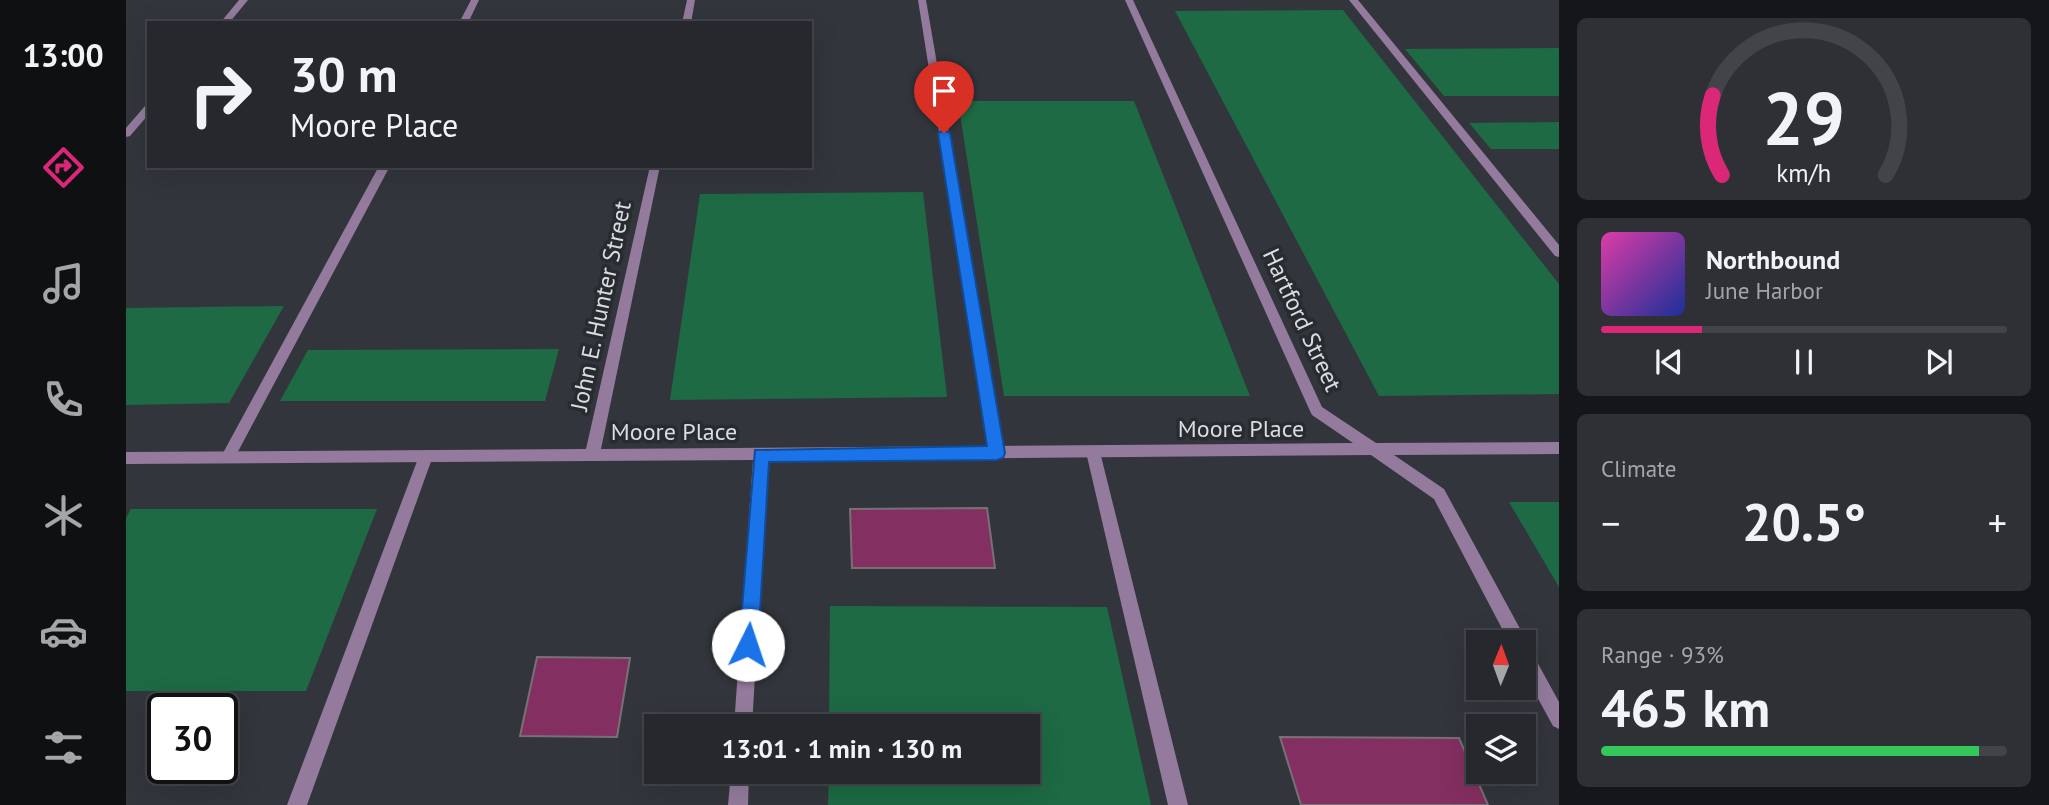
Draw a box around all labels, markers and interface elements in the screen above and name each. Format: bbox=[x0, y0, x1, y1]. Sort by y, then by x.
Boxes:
text: 13:00 bbox=[22, 34, 104, 76]
text: 30 m bbox=[290, 42, 397, 106]
icon: right bbox=[175, 49, 266, 140]
pin bbox=[914, 61, 974, 133]
text: 29 bbox=[1763, 71, 1845, 165]
icon: arrive bbox=[925, 72, 963, 110]
text: Moore Place bbox=[290, 104, 458, 146]
icon: directions bbox=[39, 143, 88, 192]
text: km/h bbox=[1777, 157, 1831, 189]
street label: John E. Hunter Street bbox=[563, 198, 638, 414]
street label: Hartford Street bbox=[1256, 243, 1349, 396]
text: Northbound bbox=[1706, 243, 1840, 276]
icon: music bbox=[39, 259, 88, 308]
text: June Harbor bbox=[1706, 276, 1823, 305]
icon: previous bbox=[1650, 343, 1688, 381]
icon: pause bbox=[1785, 343, 1823, 381]
icon: next bbox=[1920, 343, 1958, 381]
icon: phone bbox=[39, 375, 88, 424]
street label: Moore Place bbox=[1178, 413, 1304, 444]
street label: Moore Place bbox=[611, 416, 737, 447]
text: Climate bbox=[1601, 454, 1676, 483]
text: 20.5° bbox=[1742, 488, 1866, 555]
icon: climate bbox=[39, 491, 88, 540]
text: − bbox=[1601, 498, 1620, 547]
text: + bbox=[1988, 498, 2007, 547]
icon: car bbox=[39, 607, 88, 656]
position arrow bbox=[711, 608, 785, 682]
north arrow bbox=[1466, 630, 1536, 700]
map controls bbox=[1466, 630, 1536, 784]
text: Range · 93% bbox=[1601, 640, 1724, 669]
text: 465 km bbox=[1601, 674, 1770, 741]
speed limit sign: 30 bbox=[147, 693, 238, 784]
button: layers bbox=[1466, 714, 1536, 784]
icon: filters bbox=[39, 723, 88, 772]
text: 13:01 · 1 min · 130 m bbox=[722, 732, 962, 765]

